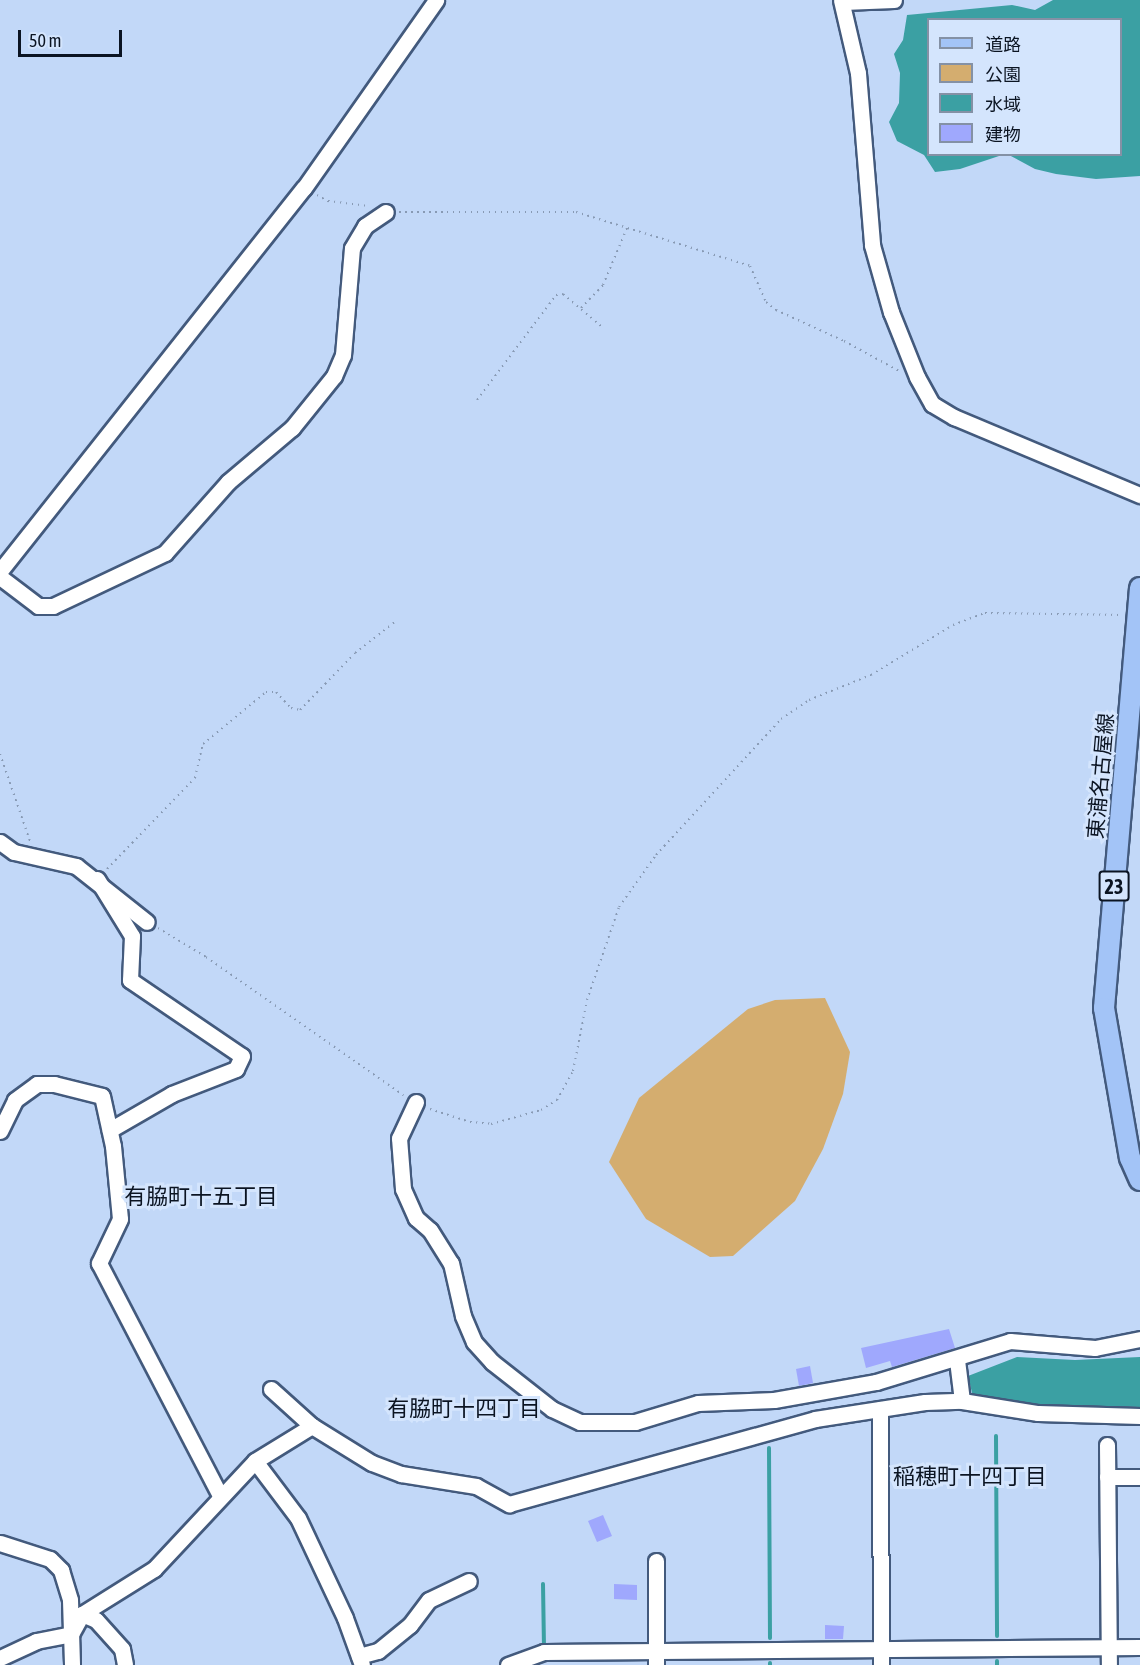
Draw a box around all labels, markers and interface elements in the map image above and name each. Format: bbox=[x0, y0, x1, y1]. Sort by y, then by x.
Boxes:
scale bar bbox=[21, 18, 124, 56]
legend bbox=[927, 18, 1122, 156]
text: 50 m bbox=[29, 30, 61, 51]
text: 道路 bbox=[985, 34, 1021, 55]
text: 公園 bbox=[985, 64, 1021, 85]
text: 水域 bbox=[985, 94, 1021, 115]
text: 建物 bbox=[985, 124, 1021, 145]
street label: 東浦名古屋線 bbox=[1082, 712, 1118, 840]
road number: 23 bbox=[1098, 869, 1130, 903]
district label: 有脇町十五丁目 bbox=[124, 1184, 278, 1210]
district label: 有脇町十四丁目 bbox=[387, 1396, 541, 1422]
district label: 稲穂町十四丁目 bbox=[893, 1464, 1047, 1490]

